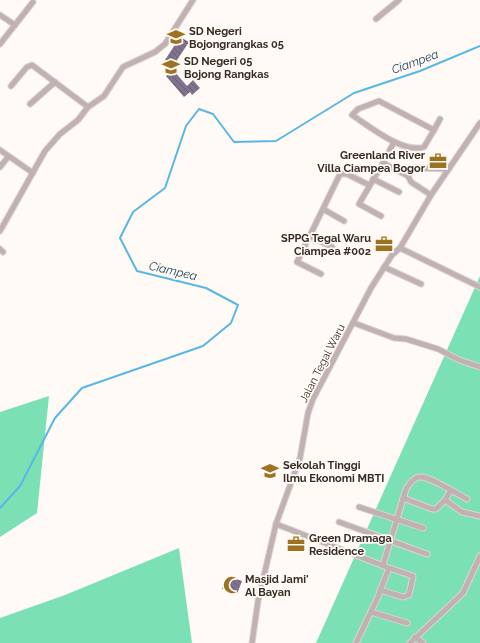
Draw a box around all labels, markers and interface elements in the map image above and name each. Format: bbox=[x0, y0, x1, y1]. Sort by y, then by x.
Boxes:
place label: SD Negeri Bojongrangkas 05 bbox=[189, 25, 284, 51]
school or university icon: SD Negeri Bojongrangkas 05 bbox=[166, 27, 186, 47]
water label: Ciampea bbox=[390, 47, 440, 77]
place label: SD Negeri 05 Bojong Rangkas bbox=[184, 55, 269, 81]
school or university icon: SD Negeri 05 Bojong Rangkas bbox=[161, 57, 181, 77]
place label: Greenland River Villa Ciampea Bogor bbox=[317, 149, 426, 175]
office icon: Greenland River Villa Ciampea Bogor bbox=[428, 151, 448, 171]
place label: SPPG Tegal Waru Ciampea #002 bbox=[281, 232, 371, 258]
office icon: SPPG Tegal Waru Ciampea #002 bbox=[374, 234, 394, 254]
water label: Ciampea bbox=[148, 259, 198, 283]
street label: Jalan Tegal Waru bbox=[297, 322, 348, 405]
place label: Sekolah Tinggi Ilmu Ekonomi MBTI bbox=[283, 459, 384, 485]
school or university icon: Sekolah Tinggi Ilmu Ekonomi MBTI bbox=[260, 461, 280, 481]
place label: Green Dramaga Residence bbox=[309, 532, 392, 558]
office icon: Green Dramaga Residence bbox=[286, 534, 306, 554]
place label: Masjid Jami' Al Bayan bbox=[245, 573, 309, 599]
mosque icon: Masjid Jami' Al Bayan bbox=[222, 575, 242, 595]

